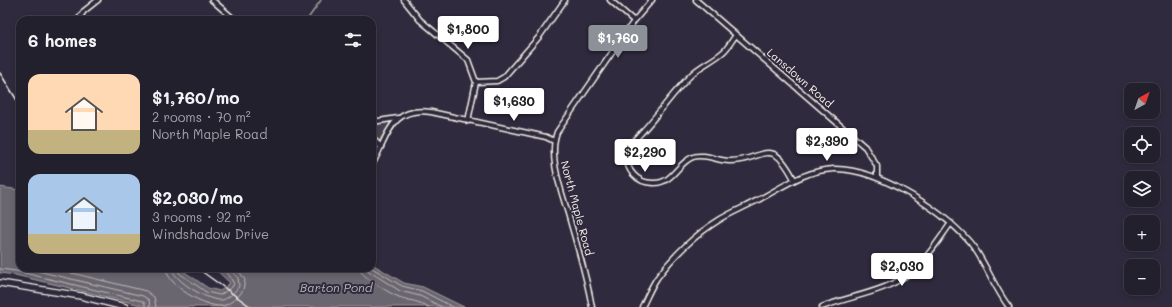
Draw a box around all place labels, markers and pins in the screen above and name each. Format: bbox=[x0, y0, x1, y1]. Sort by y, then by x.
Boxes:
pin: $1,800 bbox=[435, 16, 501, 50]
pin: $1,760 bbox=[585, 25, 651, 59]
pin: $1,630 bbox=[481, 88, 547, 122]
pin: $2,390 bbox=[794, 128, 860, 162]
pin: $2,290 bbox=[612, 139, 678, 173]
pin: $2,030 bbox=[869, 253, 935, 287]

